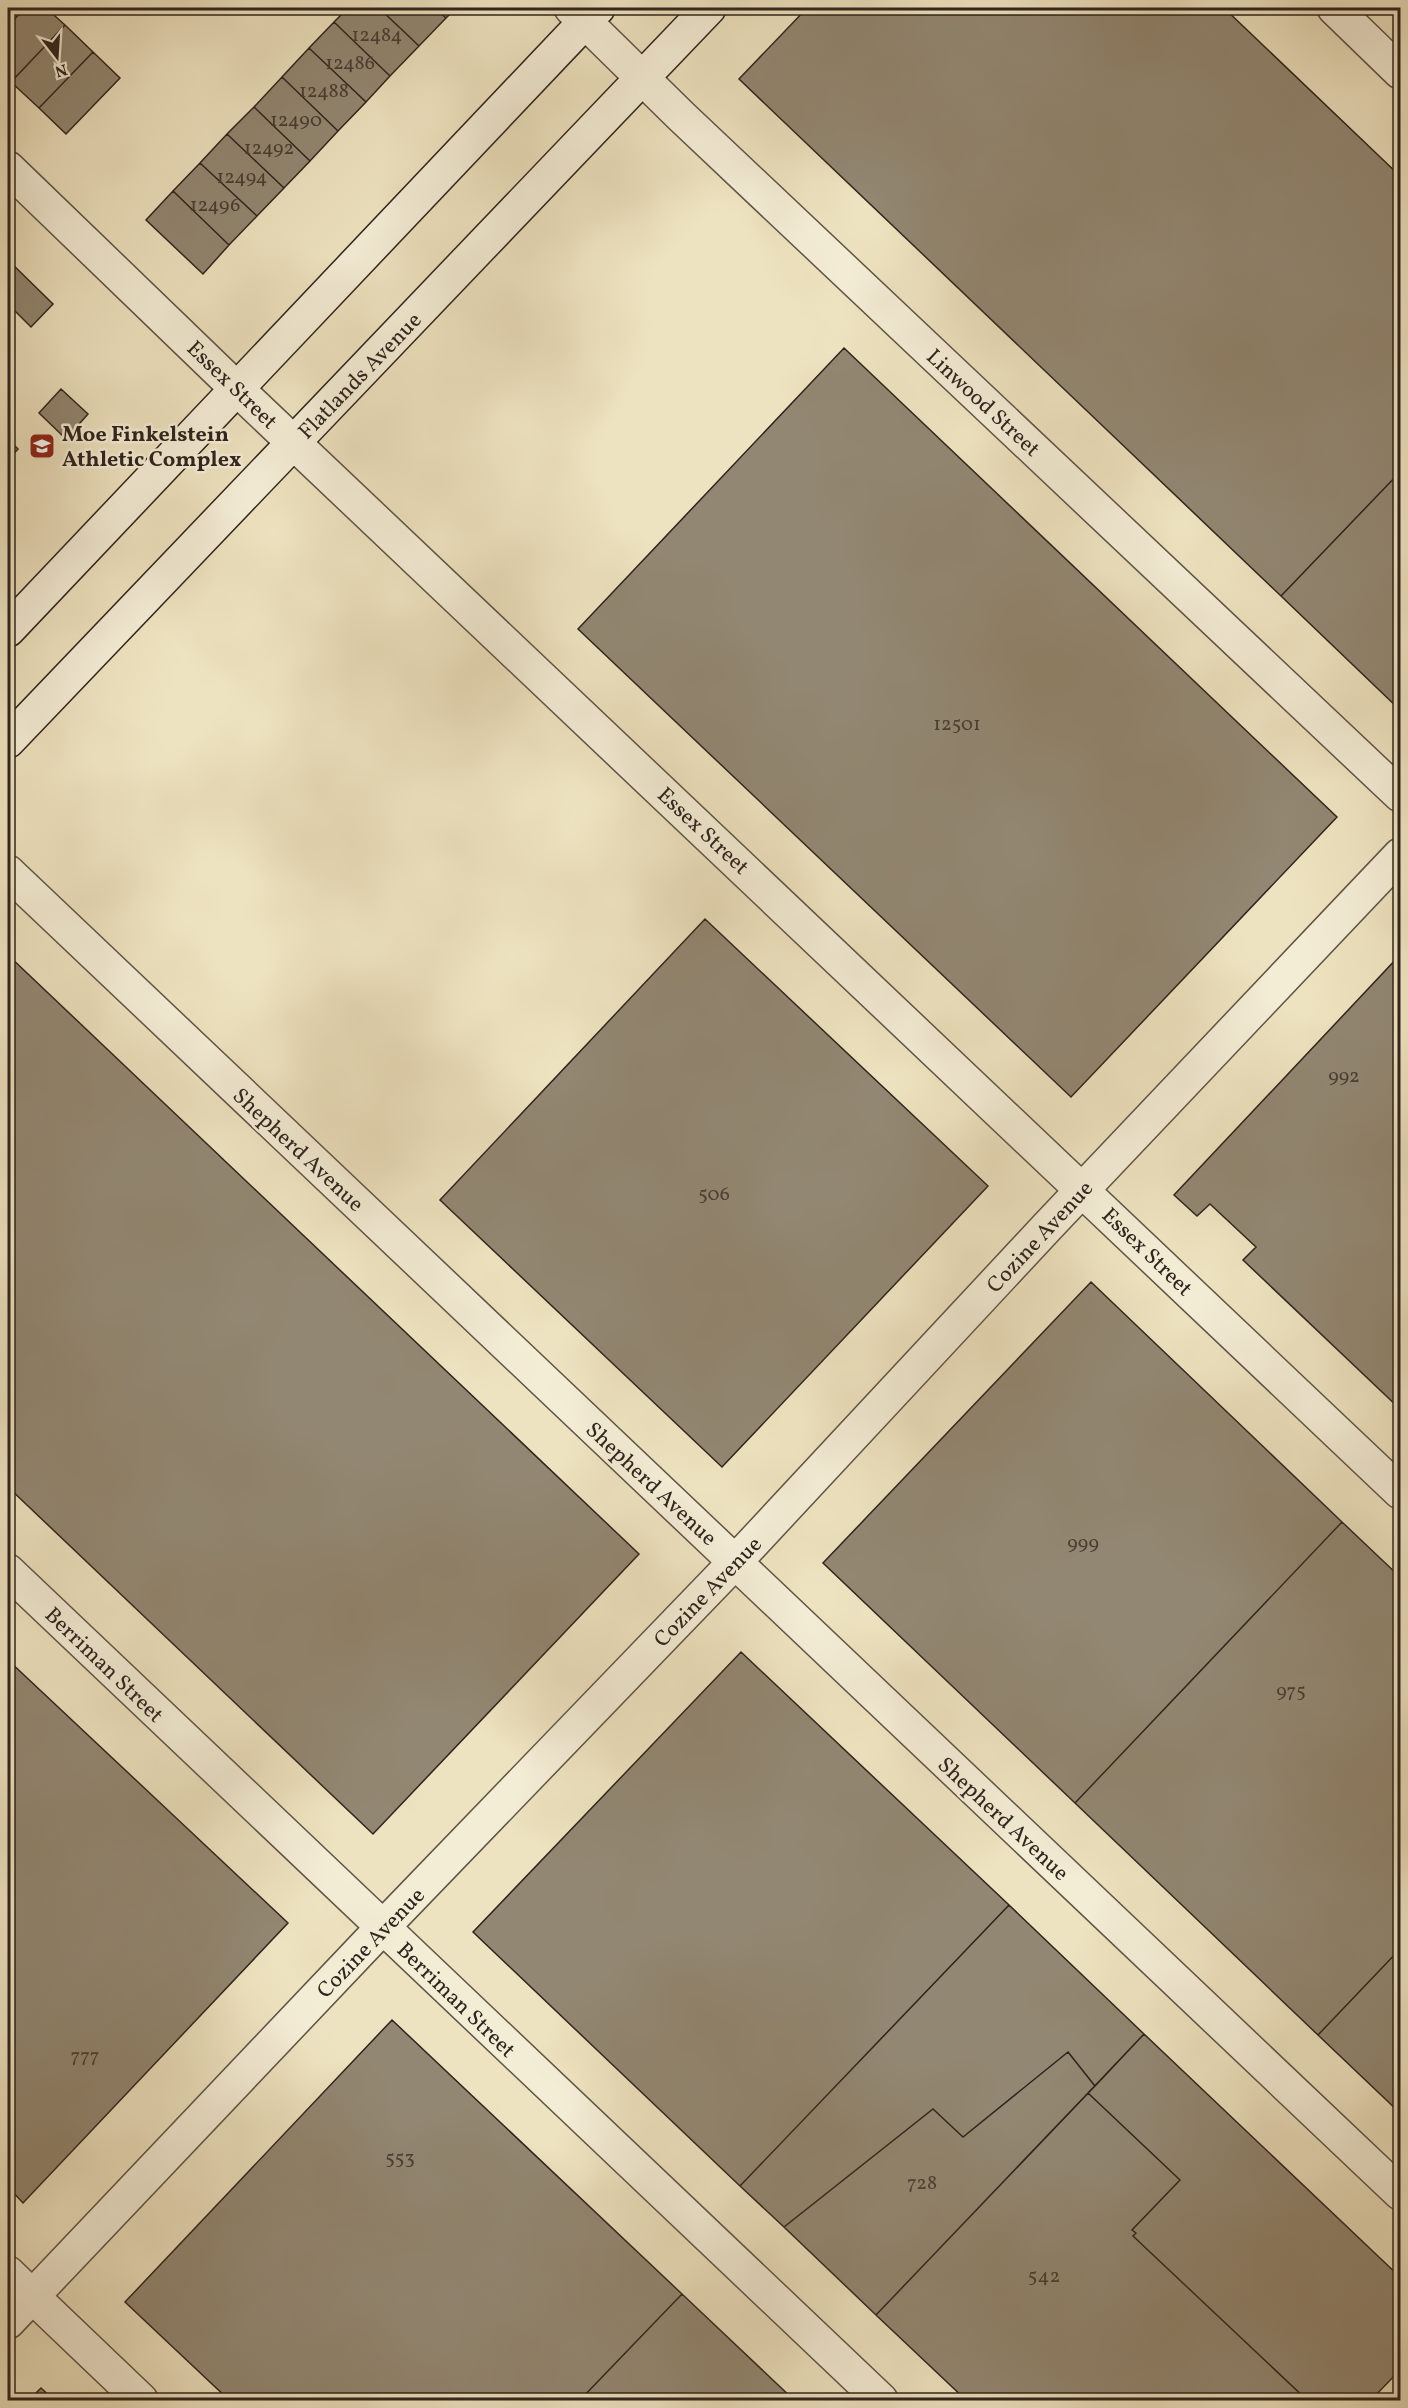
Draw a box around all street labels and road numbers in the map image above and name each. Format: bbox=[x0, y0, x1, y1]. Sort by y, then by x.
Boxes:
street label: Flatlands Avenue bbox=[292, 306, 430, 447]
street label: Essex Street bbox=[179, 334, 284, 437]
street label: Linwood Street bbox=[918, 343, 1046, 465]
street label: Essex Street bbox=[649, 781, 755, 883]
street label: Shepherd Avenue bbox=[225, 1082, 370, 1220]
street label: Cozine Avenue bbox=[981, 1175, 1101, 1301]
street label: Essex Street bbox=[1094, 1201, 1199, 1304]
street label: Shepherd Avenue bbox=[578, 1416, 723, 1554]
street label: Cozine Avenue bbox=[648, 1530, 770, 1655]
street label: Berriman Street bbox=[37, 1601, 170, 1731]
street label: Shepherd Avenue bbox=[930, 1751, 1075, 1889]
street label: Cozine Avenue bbox=[311, 1881, 433, 2006]
street label: Berriman Street bbox=[389, 1936, 522, 2066]

